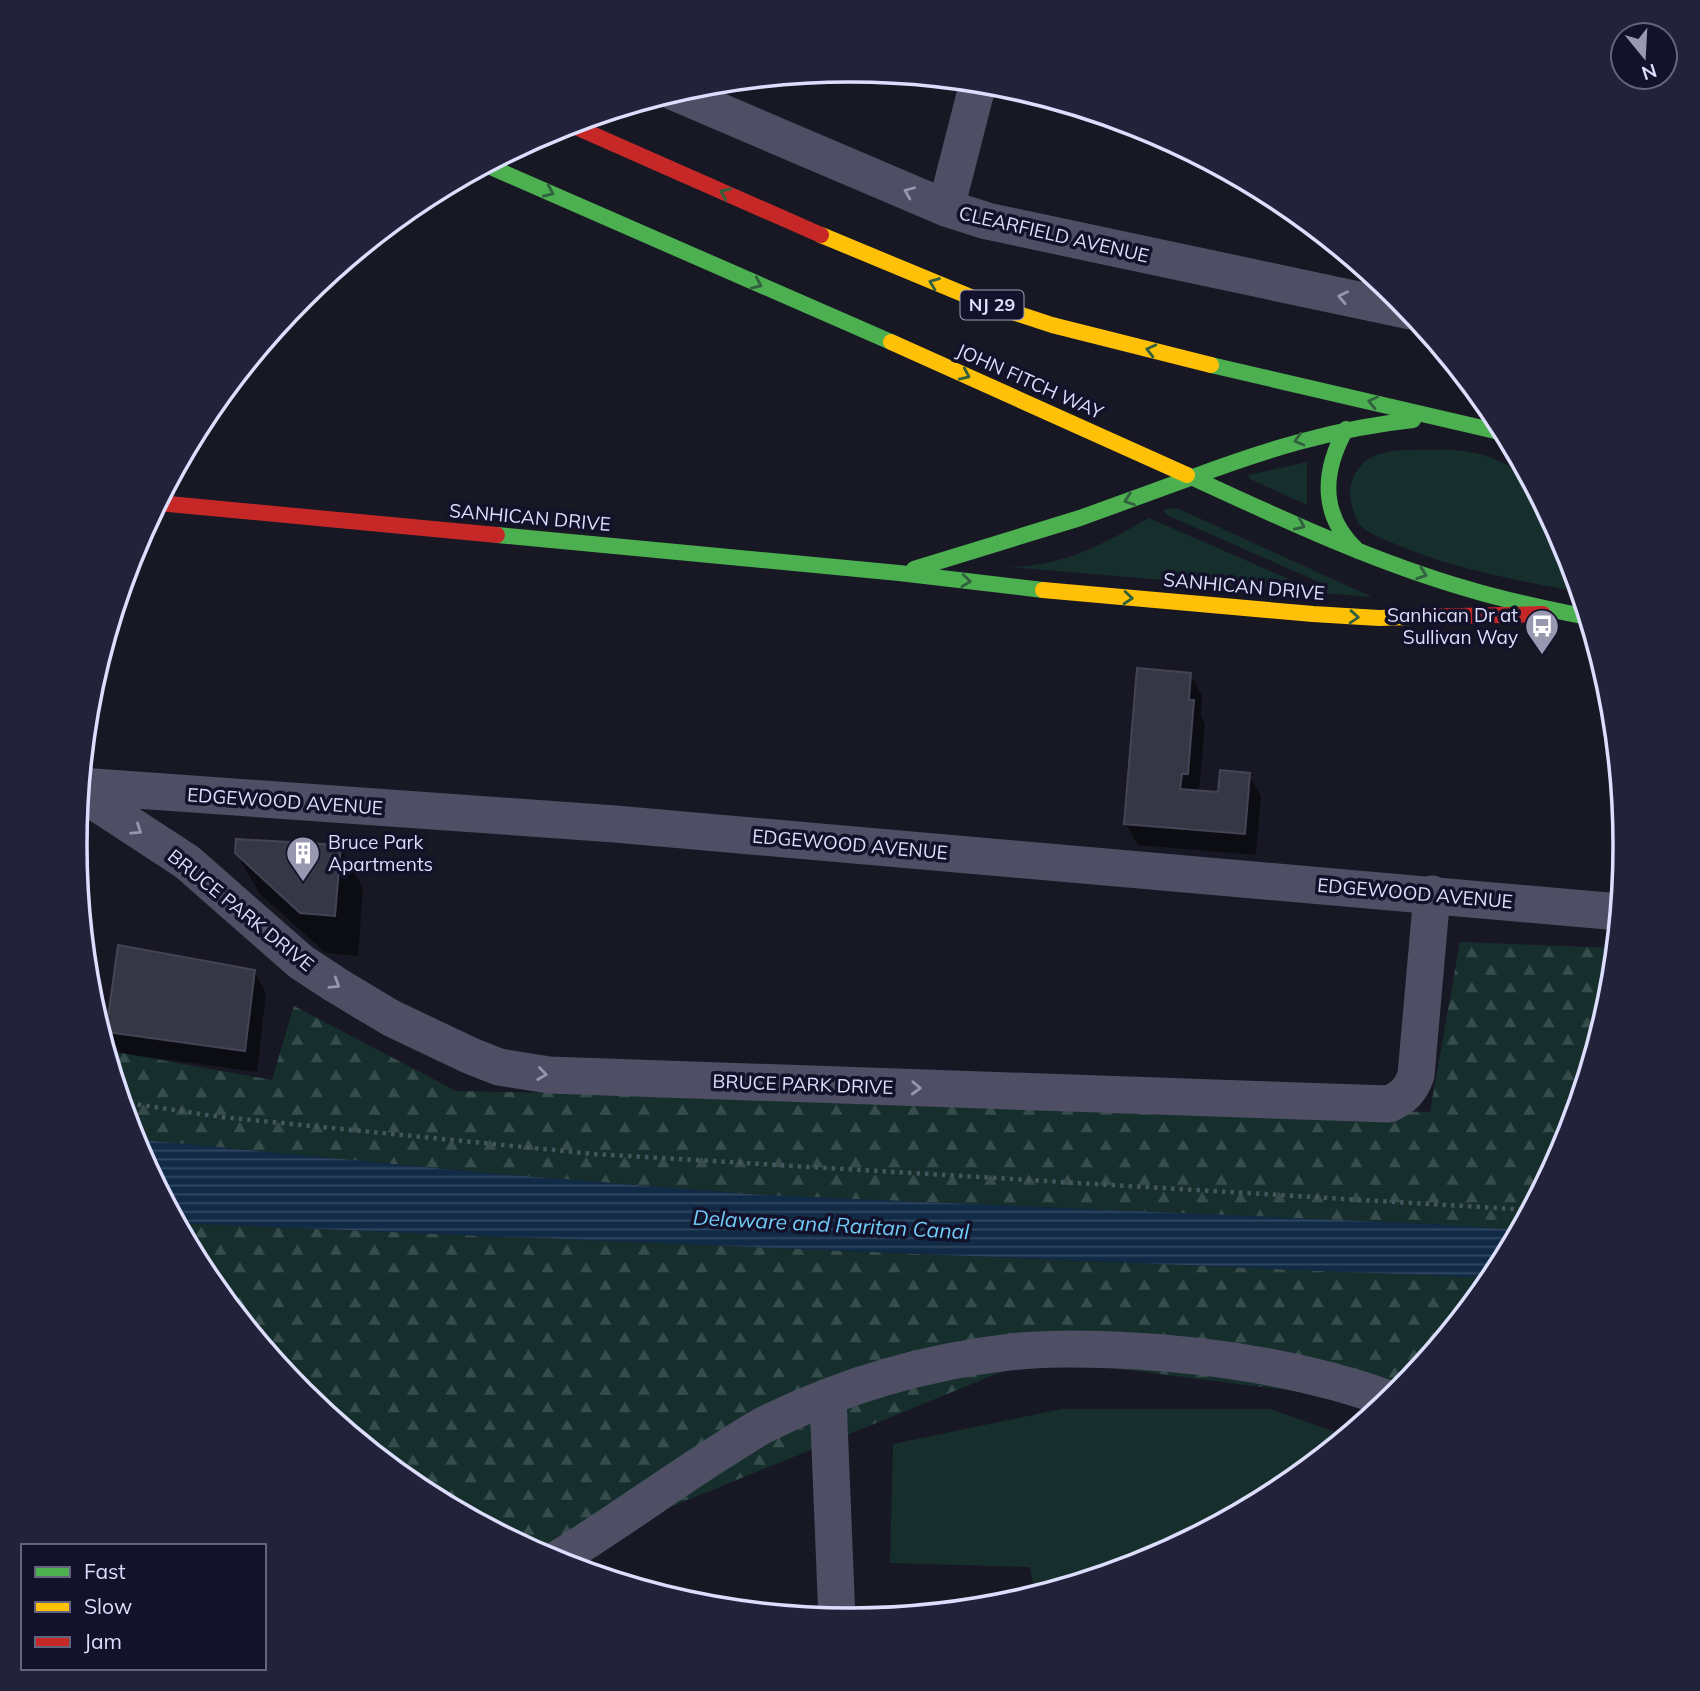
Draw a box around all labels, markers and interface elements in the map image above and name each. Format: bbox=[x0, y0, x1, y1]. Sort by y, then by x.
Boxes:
north arrow bbox=[1609, 21, 1679, 91]
text: N bbox=[1639, 59, 1660, 86]
one-way arrow bbox=[541, 184, 554, 198]
one-way arrow bbox=[903, 186, 916, 200]
one-way arrow bbox=[720, 187, 732, 201]
street label: CLEARFIELD AVENUE bbox=[957, 200, 1151, 268]
one-way arrow bbox=[750, 276, 762, 290]
one-way arrow bbox=[929, 277, 941, 291]
road number: NJ 29 bbox=[960, 290, 1024, 320]
one-way arrow bbox=[1337, 291, 1349, 306]
street label: JOHN FITCH WAY bbox=[953, 338, 1107, 424]
one-way arrow bbox=[1145, 344, 1157, 358]
one-way arrow bbox=[958, 367, 970, 381]
one-way arrow bbox=[1367, 396, 1379, 411]
one-way arrow bbox=[1294, 431, 1306, 446]
one-way arrow bbox=[1123, 492, 1136, 506]
street label: SANHICAN DRIVE bbox=[448, 498, 612, 536]
one-way arrow bbox=[1293, 517, 1305, 531]
one-way arrow bbox=[1415, 566, 1428, 580]
street label: SANHICAN DRIVE bbox=[1162, 567, 1326, 605]
one-way arrow bbox=[961, 574, 972, 589]
one-way arrow bbox=[1123, 590, 1134, 605]
place label: Sanhican Dr at Sullivan Way bbox=[1387, 603, 1518, 649]
bus stop icon: Sanhican Dr at Sullivan Way bbox=[1523, 607, 1561, 656]
one-way arrow bbox=[1349, 609, 1360, 624]
street label: EDGEWOOD AVENUE bbox=[186, 782, 384, 820]
one-way arrow bbox=[129, 821, 142, 834]
street label: EDGEWOOD AVENUE bbox=[751, 823, 949, 865]
place label: Bruce Park Apartments bbox=[328, 830, 433, 876]
building icon: Bruce Park Apartments bbox=[284, 834, 322, 883]
street label: BRUCE PARK DRIVE bbox=[163, 844, 319, 976]
street label: EDGEWOOD AVENUE bbox=[1316, 872, 1514, 914]
one-way arrow bbox=[327, 975, 340, 988]
one-way arrow bbox=[536, 1066, 548, 1081]
street label: BRUCE PARK DRIVE bbox=[712, 1069, 894, 1099]
one-way arrow bbox=[911, 1080, 922, 1095]
water label: Delaware and Raritan Canal bbox=[692, 1204, 970, 1244]
legend bbox=[21, 1544, 266, 1670]
text: Fast bbox=[84, 1558, 126, 1584]
text: Slow bbox=[84, 1593, 132, 1619]
text: Jam bbox=[84, 1628, 122, 1654]

